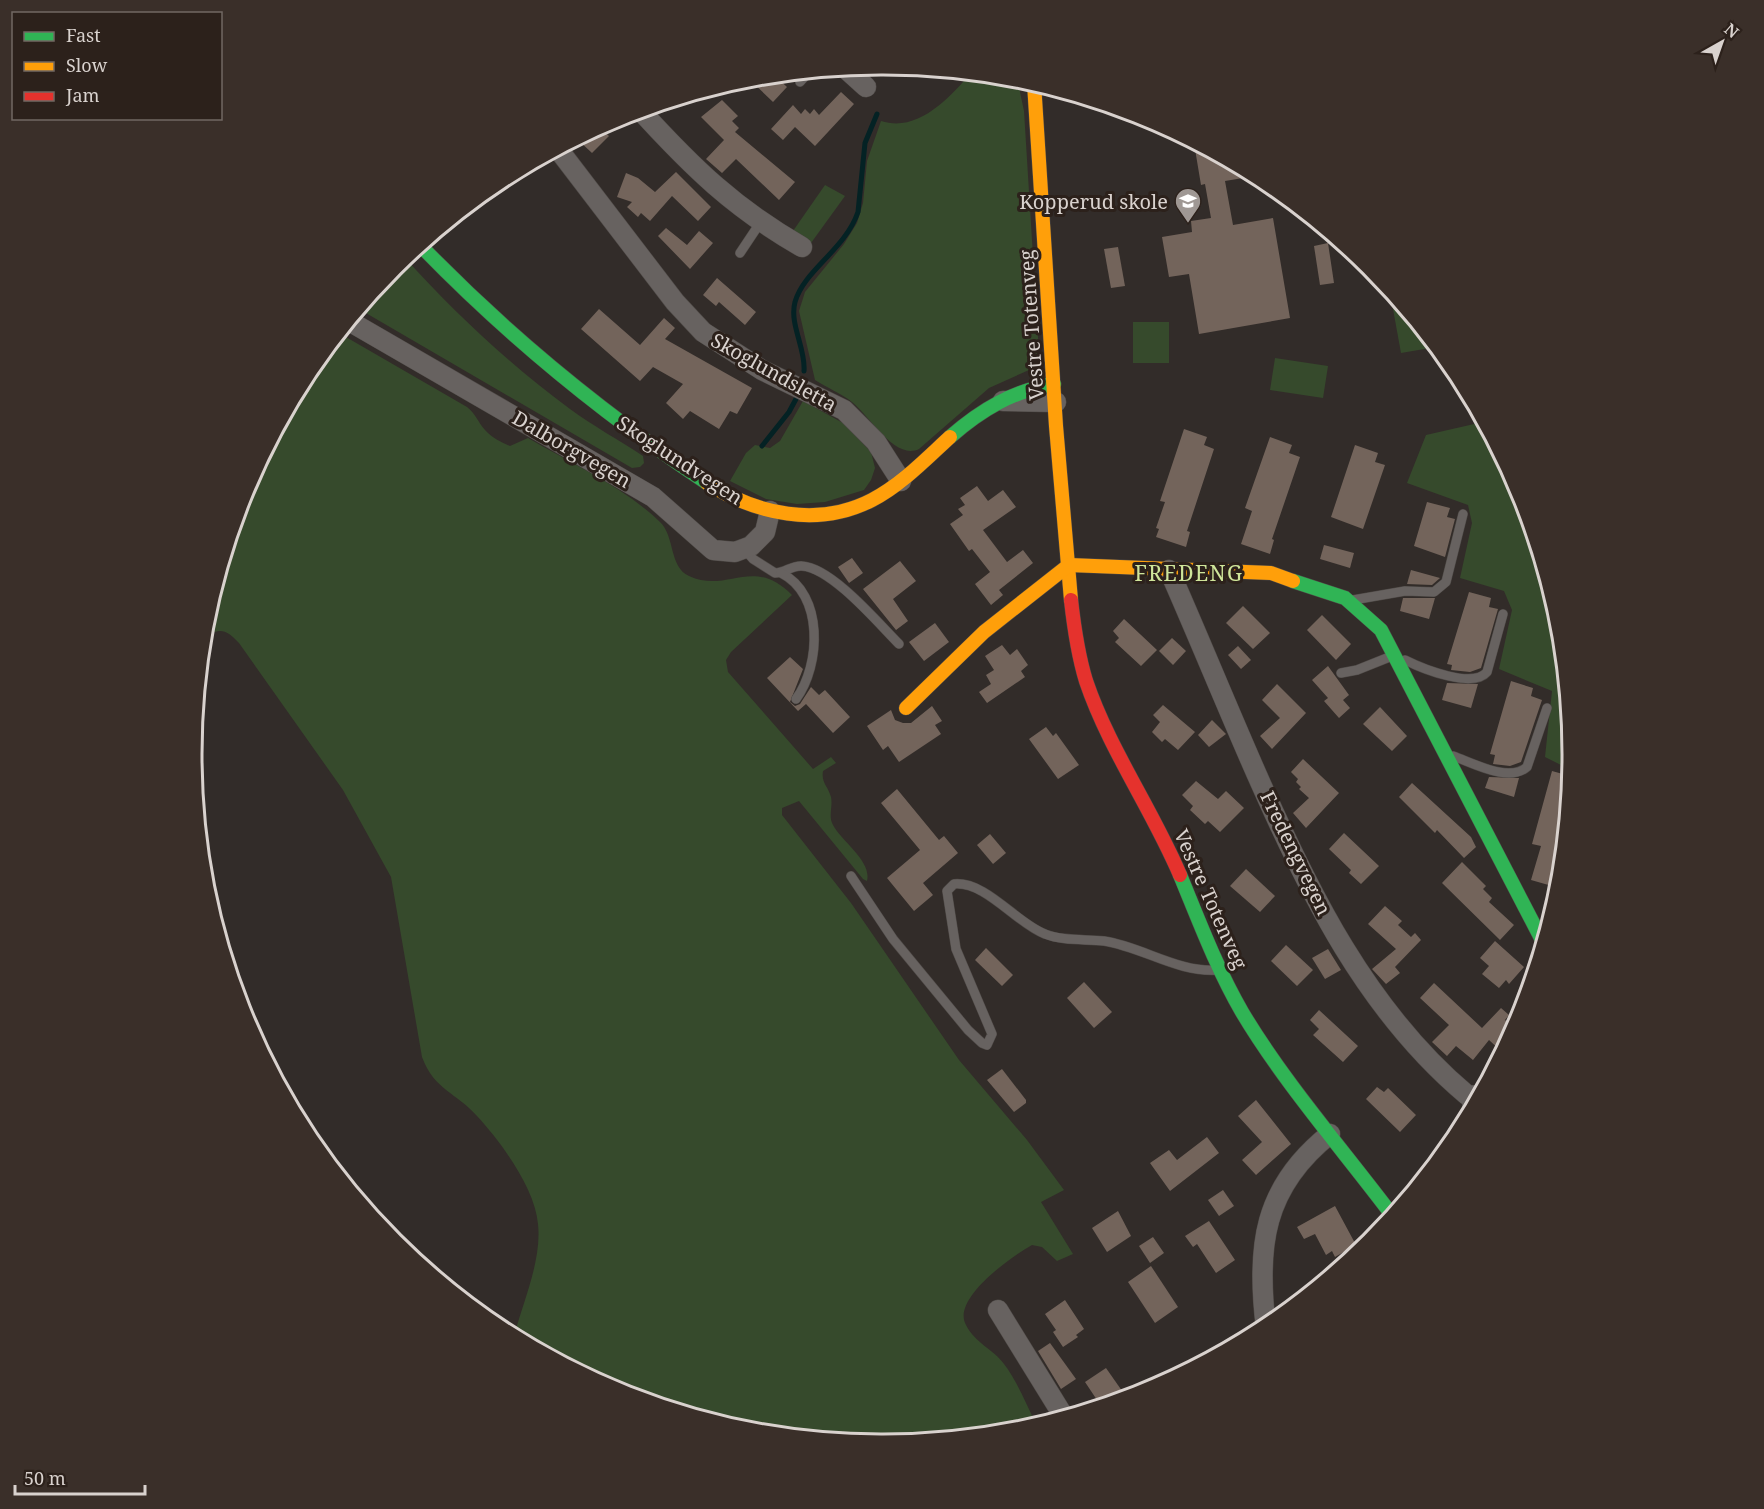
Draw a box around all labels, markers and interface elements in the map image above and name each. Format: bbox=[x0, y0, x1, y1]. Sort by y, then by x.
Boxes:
legend bbox=[12, 12, 222, 120]
north arrow bbox=[1692, 12, 1752, 72]
text: N bbox=[1720, 18, 1744, 43]
text: Fast bbox=[66, 23, 101, 47]
text: Slow bbox=[66, 53, 108, 77]
text: Jam bbox=[65, 83, 100, 107]
school or university icon: Kopperud skole bbox=[1173, 186, 1203, 224]
place label: Kopperud skole bbox=[1019, 188, 1168, 215]
street label: Vestre Totenveg bbox=[1012, 249, 1050, 401]
street label: Skoglundsletta bbox=[706, 326, 842, 418]
street label: Dalborgvegen bbox=[508, 404, 636, 494]
street label: Skoglundvegen bbox=[612, 409, 748, 511]
district label: FREDENG bbox=[1134, 559, 1244, 587]
street label: Fredengvegen bbox=[1254, 786, 1338, 920]
street label: Vestre Totenveg bbox=[1168, 825, 1254, 974]
scale bar bbox=[15, 1458, 146, 1496]
text: 50 m bbox=[24, 1466, 66, 1490]

